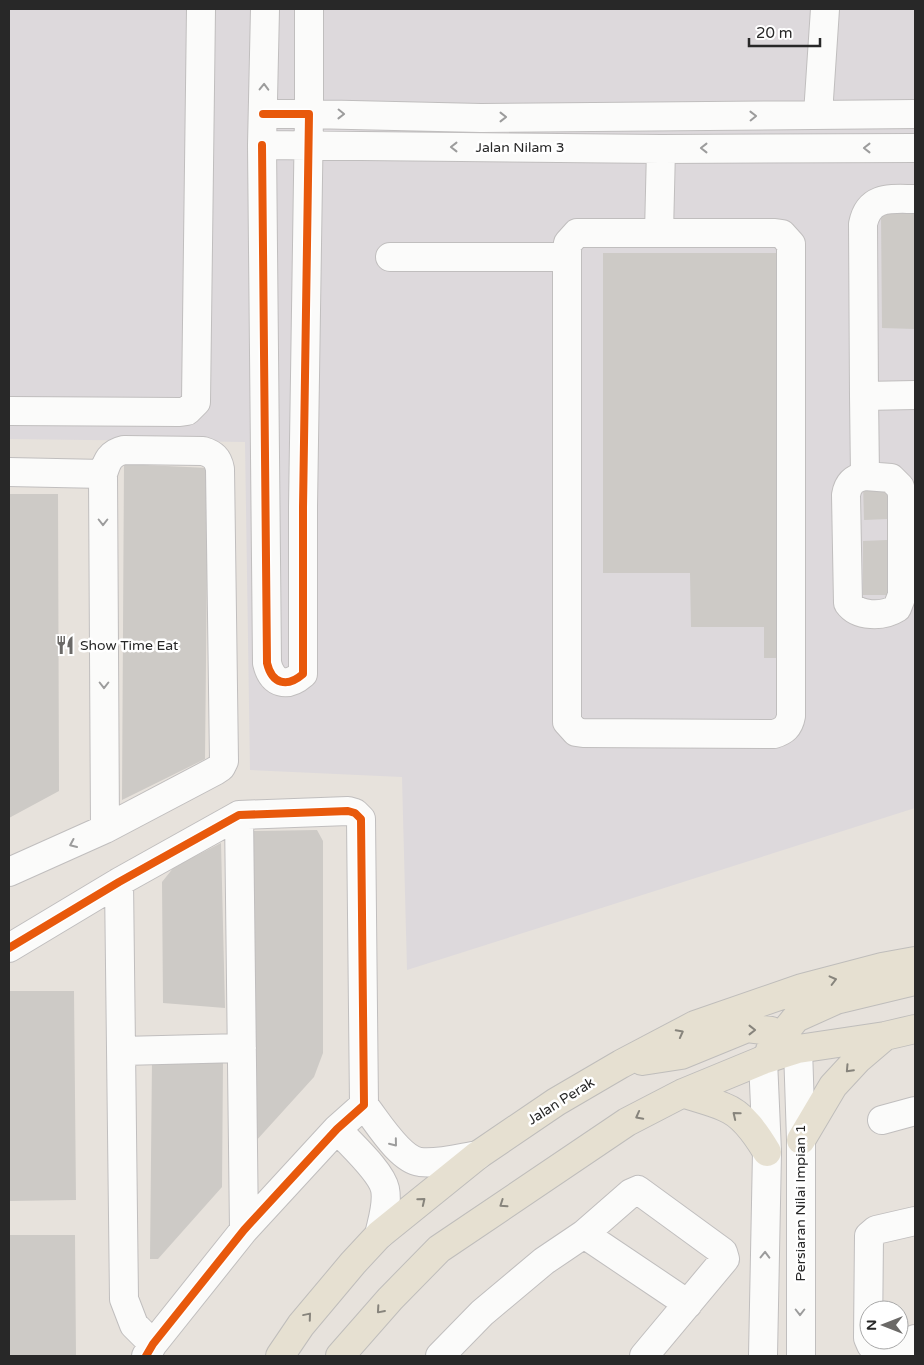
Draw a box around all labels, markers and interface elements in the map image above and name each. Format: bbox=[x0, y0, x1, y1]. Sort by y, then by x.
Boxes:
scale bar bbox=[749, 15, 820, 47]
text: 20 m bbox=[756, 24, 793, 42]
one-way arrow bbox=[259, 83, 269, 90]
one-way arrow bbox=[337, 109, 345, 120]
one-way arrow bbox=[749, 110, 757, 121]
one-way arrow bbox=[500, 112, 507, 122]
street label: Jalan Nilam 3 bbox=[475, 139, 565, 156]
one-way arrow bbox=[450, 142, 458, 152]
one-way arrow bbox=[700, 143, 708, 153]
one-way arrow bbox=[862, 143, 870, 153]
one-way arrow bbox=[98, 519, 108, 527]
restaurant icon: Show Time Eat bbox=[54, 634, 76, 656]
place label: Show Time Eat bbox=[80, 637, 179, 654]
one-way arrow bbox=[99, 682, 109, 689]
one-way arrow bbox=[69, 837, 78, 848]
one-way arrow bbox=[828, 975, 837, 986]
one-way arrow bbox=[748, 1025, 756, 1035]
one-way arrow bbox=[674, 1029, 683, 1039]
one-way arrow bbox=[846, 1063, 855, 1072]
street label: Jalan Perak bbox=[524, 1073, 598, 1128]
one-way arrow bbox=[636, 1110, 645, 1120]
one-way arrow bbox=[733, 1113, 742, 1121]
street label: Persiaran Nilai Impian 1 bbox=[792, 1125, 809, 1281]
one-way arrow bbox=[389, 1137, 397, 1146]
one-way arrow bbox=[416, 1197, 425, 1206]
one-way arrow bbox=[499, 1198, 508, 1208]
one-way arrow bbox=[760, 1251, 770, 1258]
north arrow bbox=[859, 1300, 909, 1350]
one-way arrow bbox=[377, 1304, 386, 1313]
one-way arrow bbox=[795, 1308, 805, 1316]
one-way arrow bbox=[303, 1313, 312, 1322]
text: N bbox=[863, 1319, 880, 1331]

